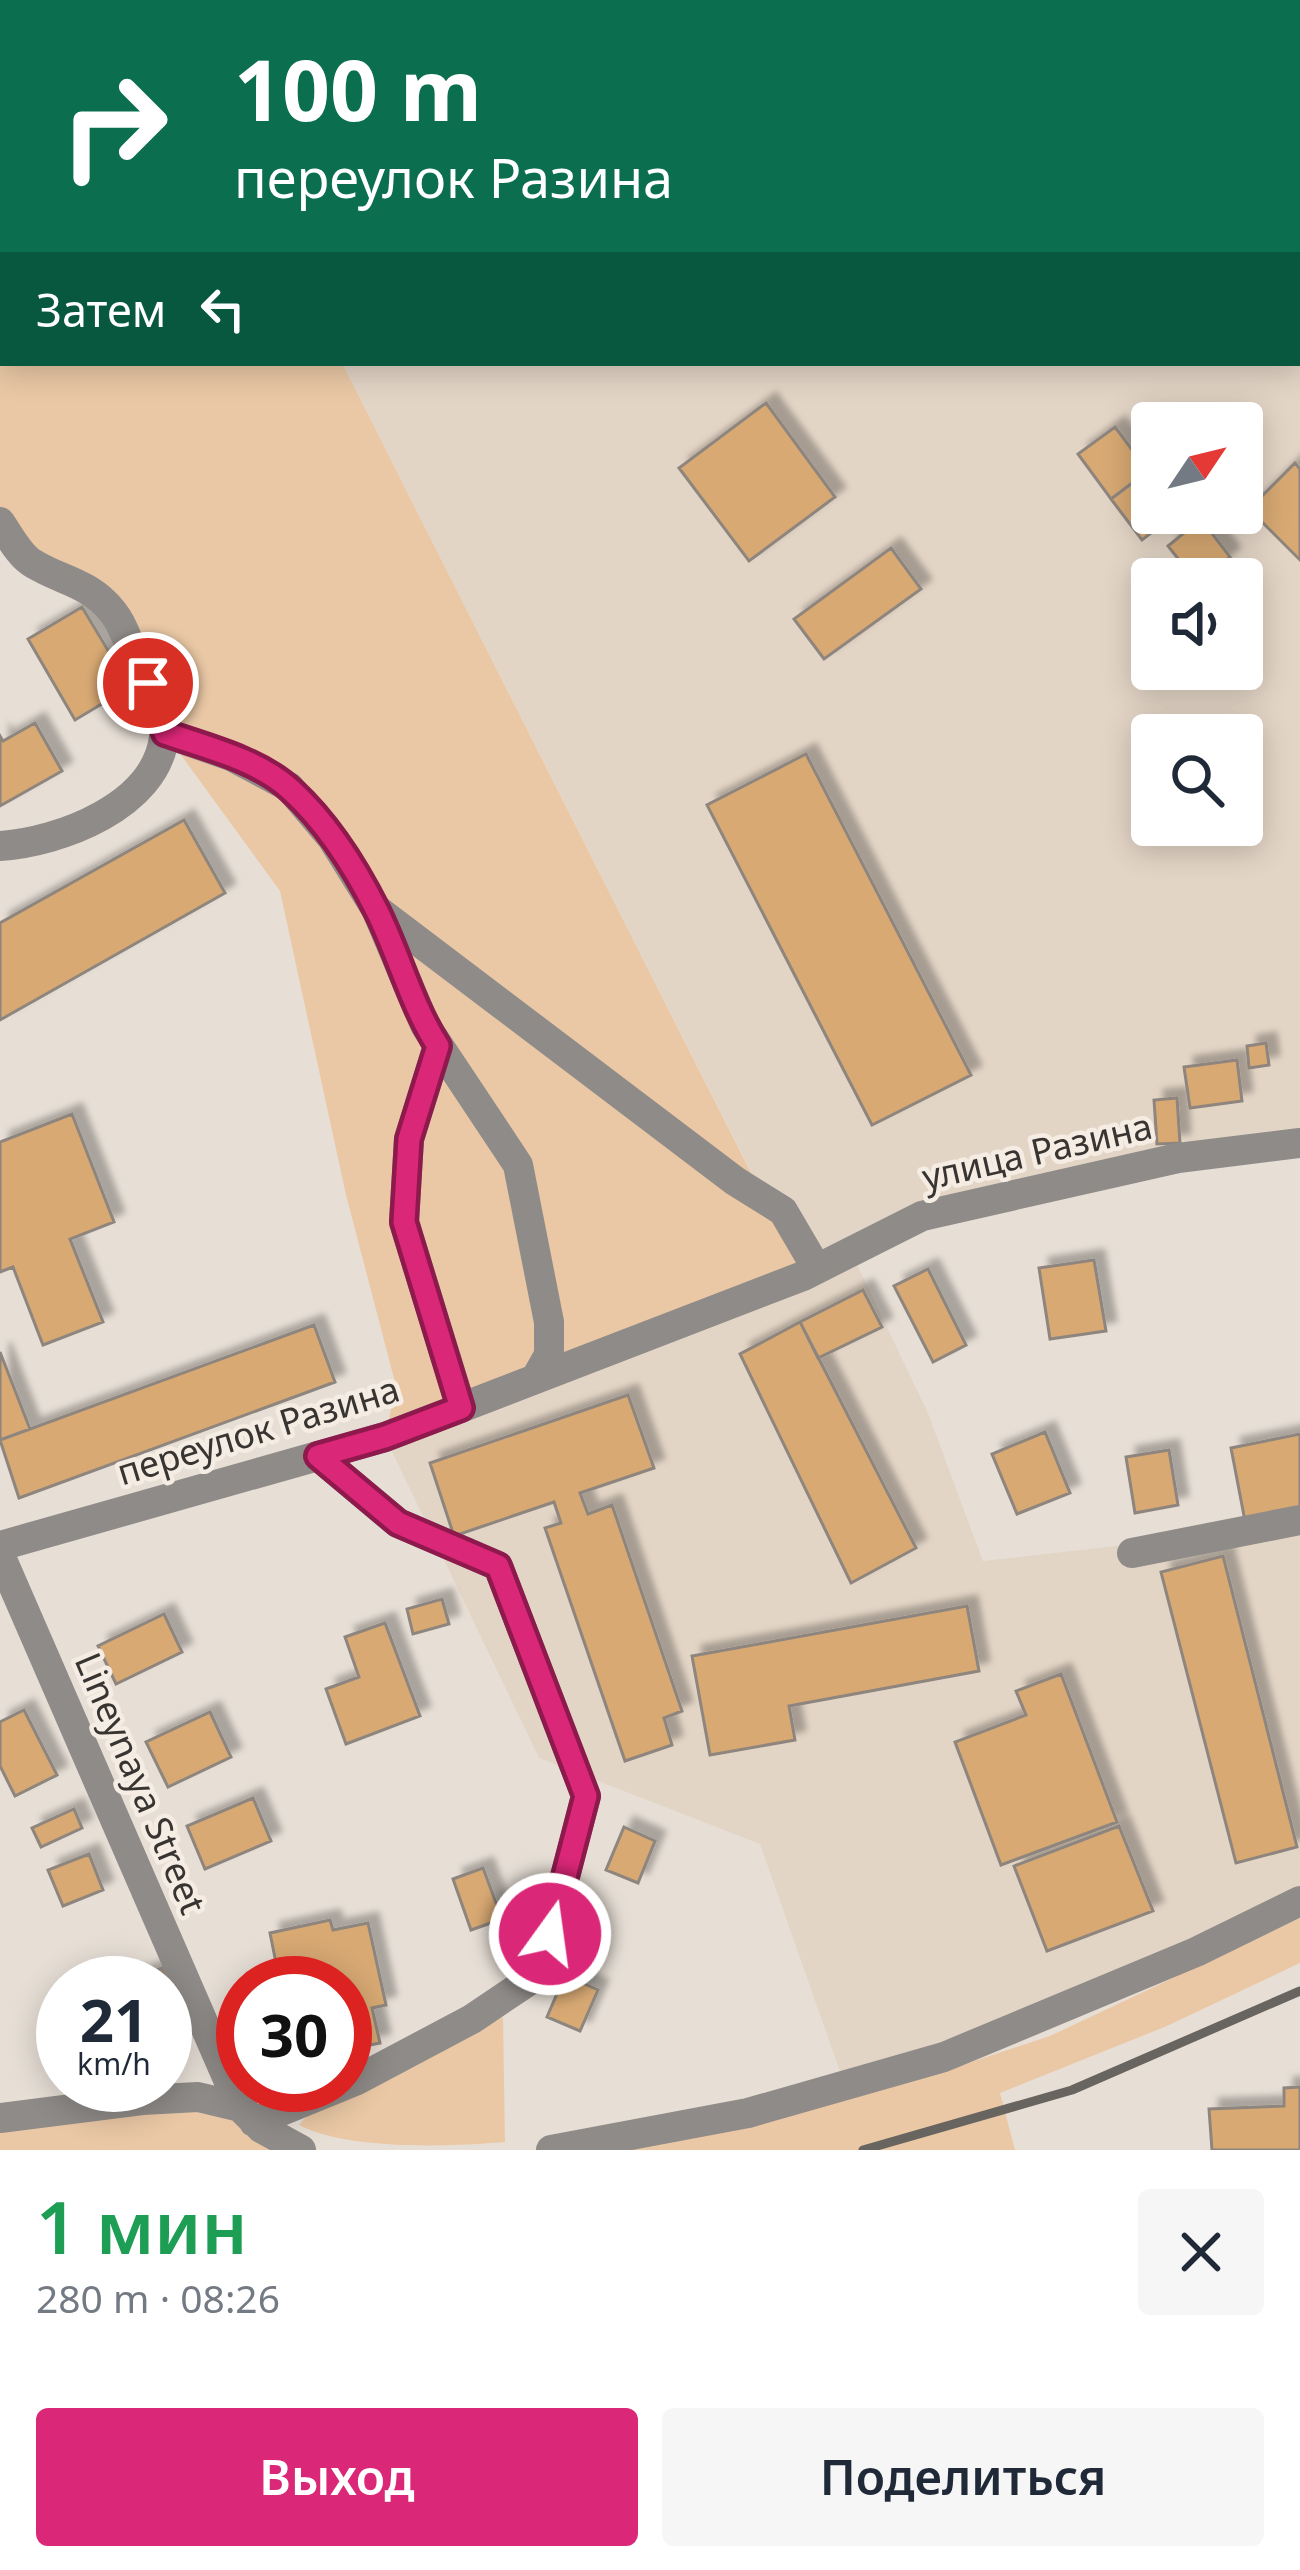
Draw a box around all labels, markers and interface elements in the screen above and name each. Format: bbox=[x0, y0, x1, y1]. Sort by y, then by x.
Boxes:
text: 100 m bbox=[234, 31, 482, 146]
icon: right bbox=[36, 48, 192, 204]
text: переулок Разина bbox=[234, 140, 673, 214]
icon: left bbox=[190, 276, 256, 342]
text: Затем bbox=[36, 279, 166, 340]
north arrow bbox=[1131, 402, 1263, 534]
map controls bbox=[1131, 402, 1263, 846]
button: sound bbox=[1131, 558, 1263, 690]
pin bbox=[97, 632, 199, 734]
icon: arrive bbox=[115, 650, 181, 716]
button: search bbox=[1131, 714, 1263, 846]
street label: улица Разина bbox=[917, 1101, 1157, 1201]
street label: переулок Разина bbox=[111, 1364, 405, 1496]
street label: Lineynaya Street bbox=[64, 1645, 218, 1921]
position arrow bbox=[487, 1871, 613, 1997]
speed limit sign: 30 bbox=[216, 1956, 372, 2112]
text: 21 bbox=[80, 1978, 148, 2060]
text: km/h bbox=[77, 2043, 151, 2084]
text: 1 мин bbox=[36, 2177, 247, 2275]
button: close bbox=[1138, 2189, 1264, 2315]
text: 280 m · 08:26 bbox=[36, 2271, 280, 2324]
button: Выход bbox=[36, 2408, 638, 2546]
button: Поделиться bbox=[662, 2408, 1264, 2546]

